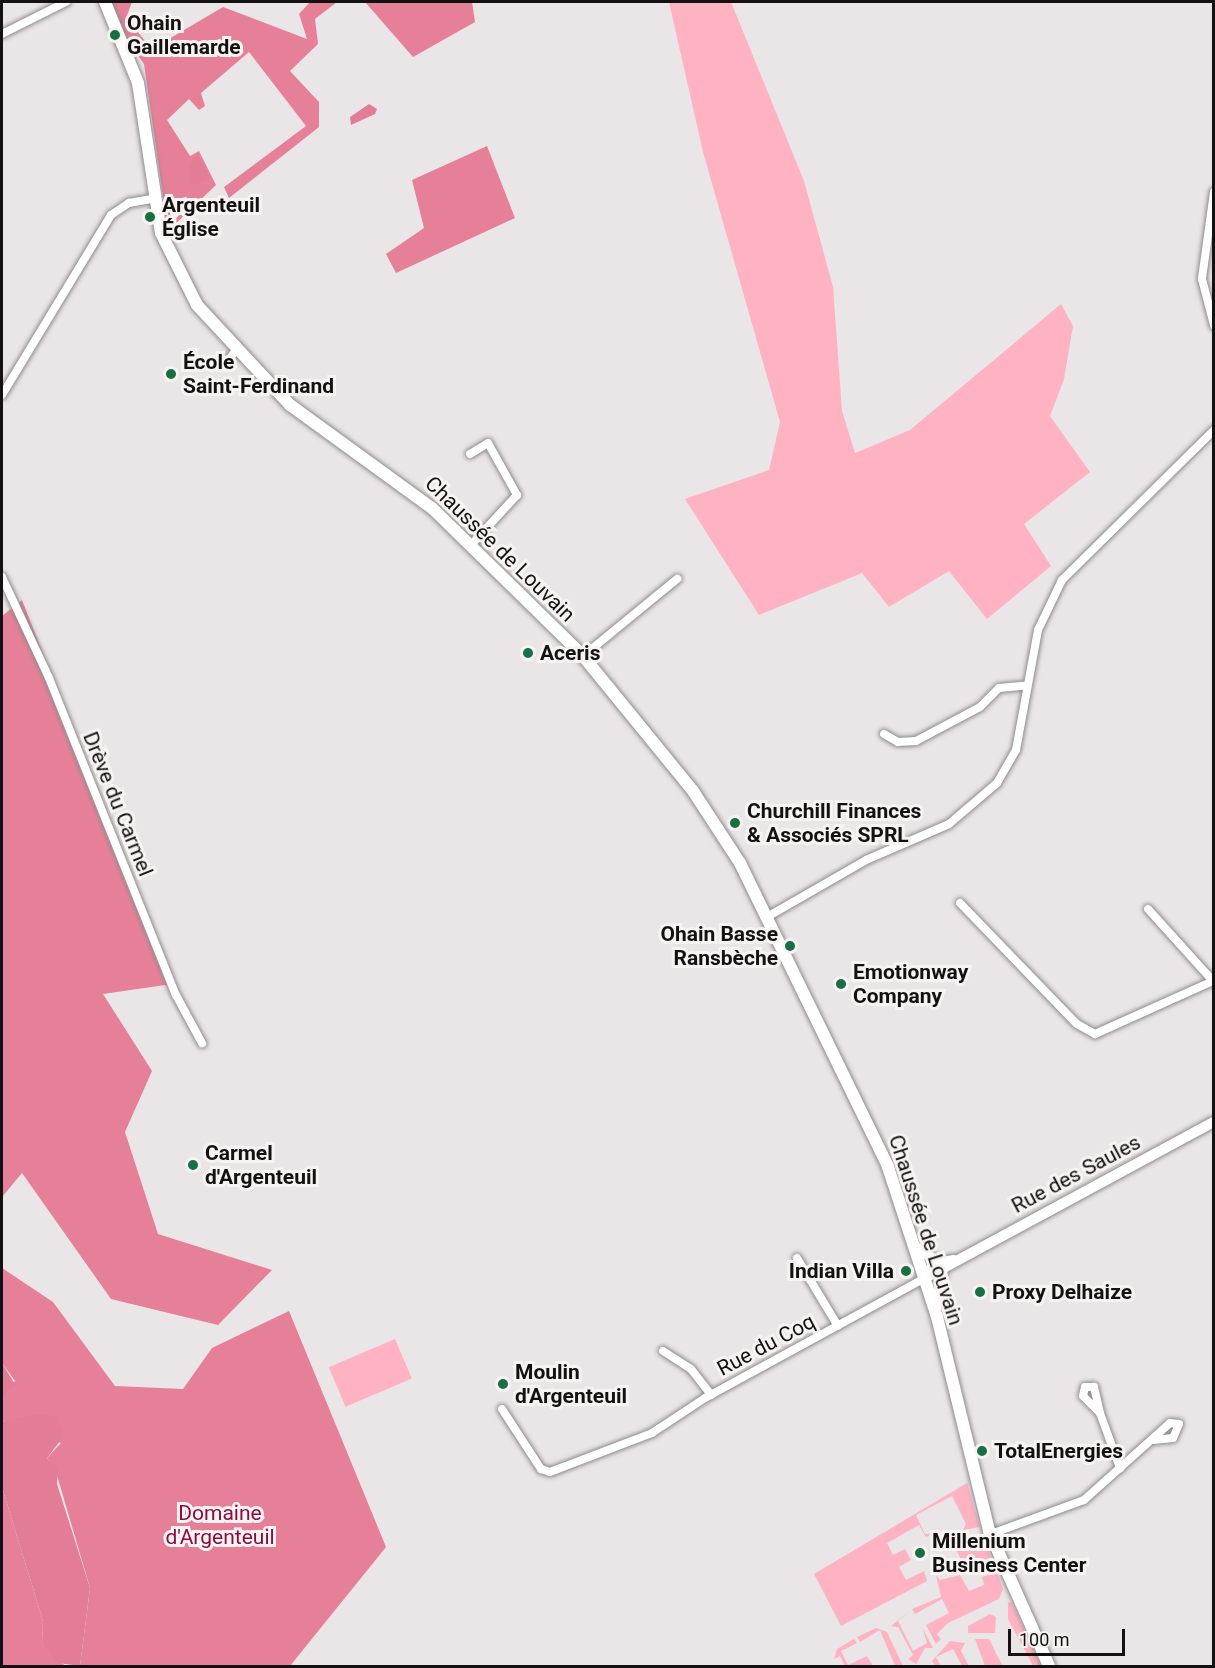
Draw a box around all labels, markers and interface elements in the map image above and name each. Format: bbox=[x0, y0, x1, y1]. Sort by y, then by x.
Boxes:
place label: Ohain Gaillemarde bbox=[127, 10, 241, 60]
marker: Ohain Gaillemarde bbox=[108, 28, 122, 42]
place label: Argenteuil Église bbox=[162, 192, 260, 242]
marker: Argenteuil Église bbox=[143, 210, 157, 224]
place label: École Saint-Ferdinand bbox=[183, 349, 334, 399]
marker: École Saint-Ferdinand bbox=[164, 367, 178, 381]
street label: Chaussée de Louvain bbox=[420, 471, 580, 627]
place label: Aceris bbox=[540, 640, 600, 666]
marker: Aceris bbox=[521, 646, 535, 660]
street label: Drève du Carmel bbox=[78, 728, 158, 880]
place label: Churchill Finances & Associés SPRL bbox=[747, 798, 921, 848]
marker: Churchill Finances & Associés SPRL bbox=[728, 816, 742, 830]
place label: Ohain Basse Ransbèche bbox=[660, 921, 778, 971]
marker: Ohain Basse Ransbèche bbox=[783, 939, 797, 953]
place label: Emotionway Company bbox=[853, 959, 968, 1009]
marker: Emotionway Company bbox=[834, 977, 848, 991]
street label: Rue des Saules bbox=[1007, 1129, 1145, 1219]
street label: Chaussée de Louvain bbox=[883, 1132, 969, 1328]
place label: Carmel d'Argenteuil bbox=[205, 1140, 317, 1190]
marker: Carmel d'Argenteuil bbox=[186, 1158, 200, 1172]
place label: Indian Villa bbox=[789, 1258, 894, 1284]
marker: Indian Villa bbox=[899, 1264, 913, 1278]
place label: Proxy Delhaize bbox=[992, 1279, 1132, 1305]
marker: Proxy Delhaize bbox=[973, 1285, 987, 1299]
street label: Rue du Coq bbox=[713, 1309, 819, 1381]
place label: Moulin d'Argenteuil bbox=[515, 1359, 627, 1409]
marker: Moulin d'Argenteuil bbox=[496, 1377, 510, 1391]
place label: TotalEnergies bbox=[994, 1438, 1123, 1464]
marker: TotalEnergies bbox=[975, 1444, 989, 1458]
park label: Domaine d'Argenteuil bbox=[165, 1500, 275, 1550]
place label: Millenium Business Center bbox=[932, 1528, 1086, 1578]
marker: Millenium Business Center bbox=[913, 1546, 927, 1560]
scale bar bbox=[1011, 1617, 1128, 1655]
text: 100 m bbox=[1019, 1629, 1070, 1650]

